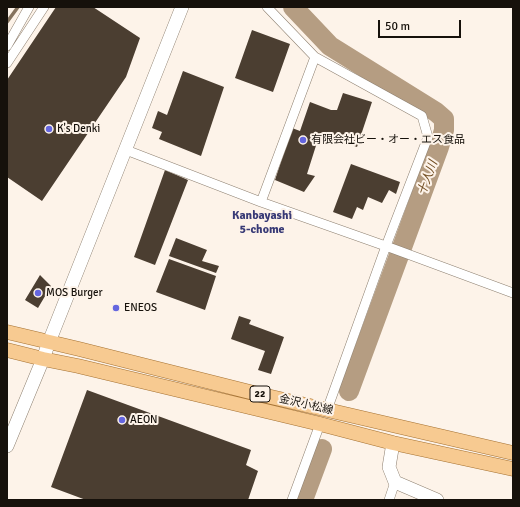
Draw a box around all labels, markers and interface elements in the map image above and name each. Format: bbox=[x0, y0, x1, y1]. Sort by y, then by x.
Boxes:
scale bar bbox=[380, 12, 463, 38]
text: 50 m bbox=[385, 19, 410, 34]
place label: K's Denki bbox=[57, 122, 100, 136]
marker: K's Denki bbox=[44, 124, 54, 134]
place label: 有限会社ビー・オー・エス食品 bbox=[311, 133, 465, 147]
marker: 有限会社ビー・オー・エス食品 bbox=[298, 135, 308, 145]
water label: 十人川 bbox=[415, 159, 441, 197]
district label: Kanbayashi 5-chome bbox=[232, 209, 292, 237]
place label: MOS Burger bbox=[46, 286, 103, 300]
marker: MOS Burger bbox=[33, 288, 43, 298]
place label: ENEOS bbox=[124, 301, 157, 315]
marker: ENEOS bbox=[111, 303, 121, 313]
road number: 22 bbox=[250, 386, 270, 402]
street label: 金沢小松線 bbox=[278, 392, 334, 418]
place label: AEON bbox=[130, 413, 158, 427]
marker: AEON bbox=[117, 415, 127, 425]

